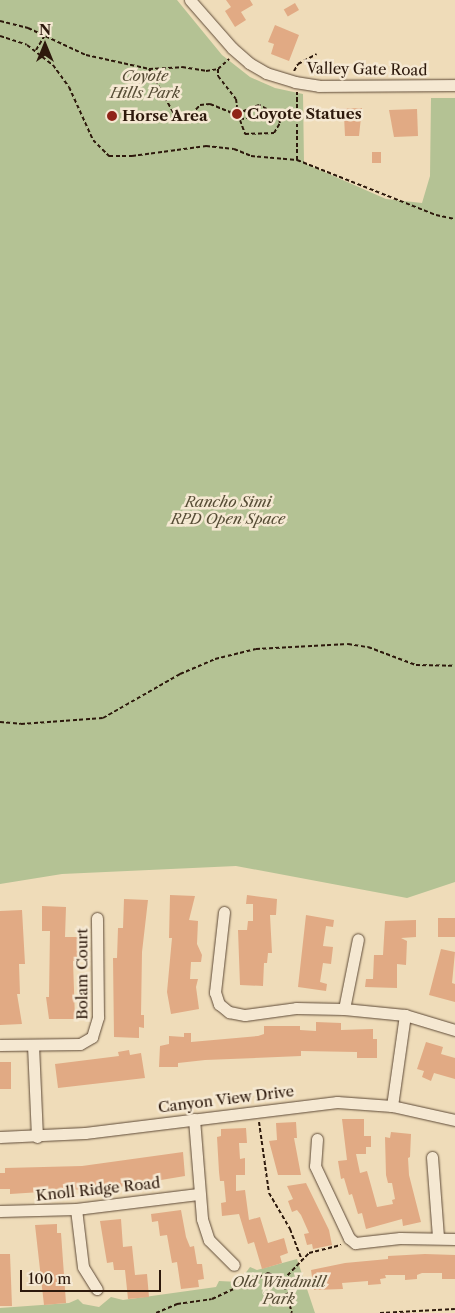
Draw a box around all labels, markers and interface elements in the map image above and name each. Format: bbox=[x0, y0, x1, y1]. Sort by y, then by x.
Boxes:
north arrow bbox=[20, 20, 70, 70]
text: N bbox=[39, 21, 51, 39]
street label: Valley Gate Road bbox=[306, 59, 428, 79]
park label: Coyote Hills Park bbox=[110, 66, 180, 101]
place label: Coyote Statues bbox=[247, 105, 362, 123]
place label: Horse Area bbox=[122, 107, 208, 125]
marker: Coyote Statues bbox=[231, 108, 243, 120]
marker: Horse Area bbox=[106, 110, 118, 122]
park label: Rancho Simi RPD Open Space bbox=[171, 492, 285, 527]
street label: Bolam Court bbox=[73, 928, 91, 1020]
street label: Canyon View Drive bbox=[156, 1082, 296, 1116]
street label: Knoll Ridge Road bbox=[35, 1174, 161, 1204]
scale bar bbox=[22, 1260, 164, 1292]
text: 100 m bbox=[28, 1269, 71, 1288]
park label: Old Windmill Park bbox=[232, 1272, 326, 1307]

